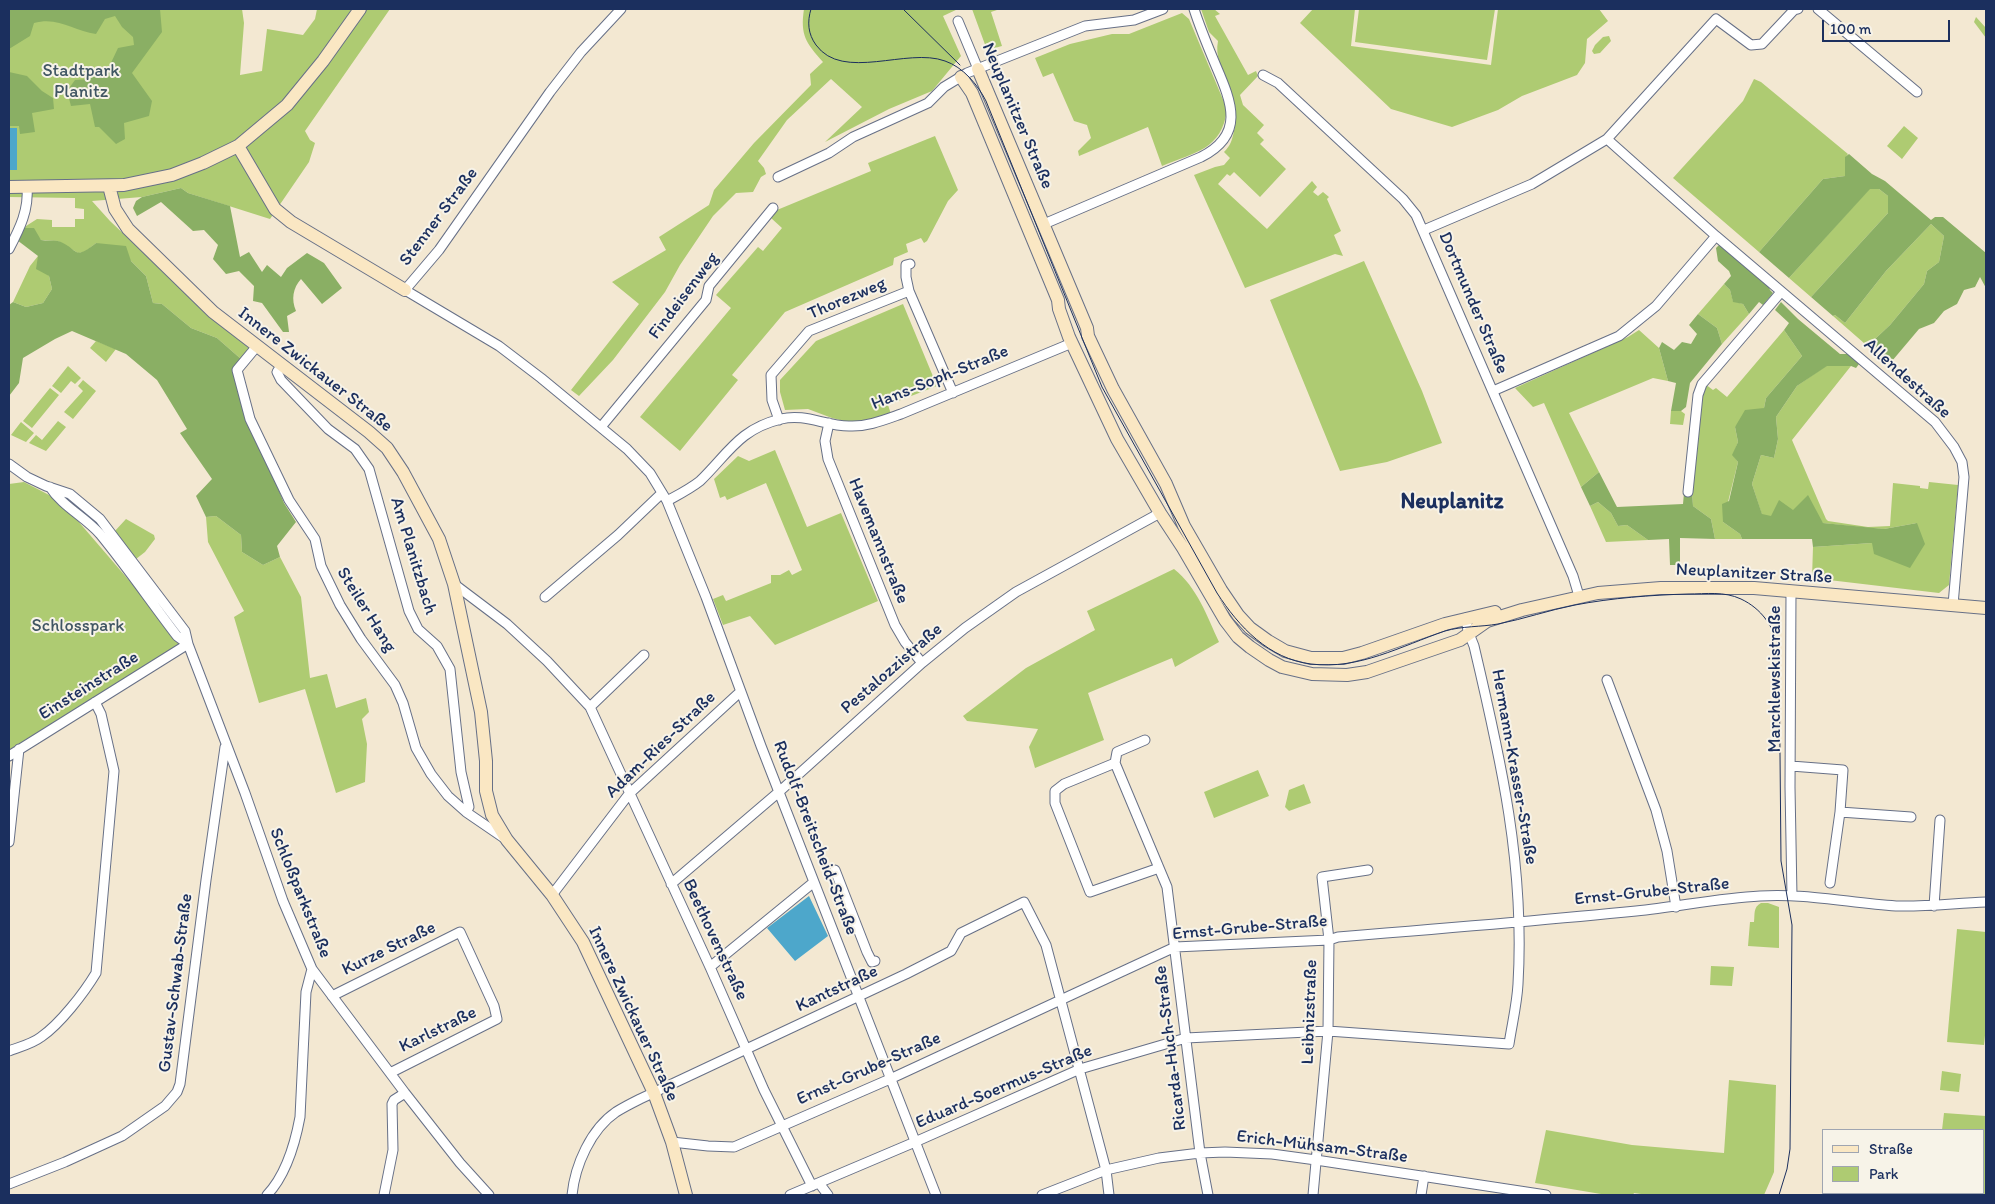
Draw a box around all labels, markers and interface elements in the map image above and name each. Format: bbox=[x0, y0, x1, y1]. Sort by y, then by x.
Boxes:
scale bar bbox=[1825, 10, 1952, 42]
text: 100 m bbox=[1830, 20, 1871, 38]
street label: Neuplanitzer Straße bbox=[976, 40, 1058, 192]
park label: Stadtpark Planitz bbox=[42, 60, 120, 102]
street label: Stenner Straße bbox=[395, 164, 483, 270]
street label: Dortmunder Straße bbox=[1433, 229, 1513, 377]
street label: Findeisenweg bbox=[644, 248, 724, 344]
street label: Thorezweg bbox=[805, 273, 889, 325]
street label: Innere Zwickauer Straße bbox=[233, 303, 397, 437]
street label: Allendestraße bbox=[1859, 334, 1955, 424]
street label: Hans-Soph-Straße bbox=[868, 341, 1012, 415]
street label: Havemannstraße bbox=[843, 475, 913, 607]
district label: Neuplanitz bbox=[1400, 489, 1504, 515]
street label: Am Planitzbach bbox=[385, 495, 441, 617]
street label: Neuplanitzer Straße bbox=[1675, 559, 1833, 589]
street label: Steiler Hang bbox=[331, 563, 401, 657]
street label: Marchlewskistraße bbox=[1764, 605, 1786, 753]
park label: Schlosspark bbox=[32, 615, 124, 637]
street label: Pestalozzistraße bbox=[837, 619, 947, 719]
street label: Einsteinstraße bbox=[35, 647, 143, 725]
street label: Hermann-Krasser-Straße bbox=[1486, 668, 1542, 866]
street label: Adam-Ries-Straße bbox=[601, 687, 721, 803]
street label: Rudolf-Breitscheid-Straße bbox=[768, 738, 862, 938]
street label: Schloßparkstraße bbox=[264, 825, 336, 961]
street label: Ernst-Grube-Straße bbox=[1573, 873, 1731, 911]
street label: Beethovenstraße bbox=[677, 876, 753, 1004]
street label: Gustav-Schwab-Straße bbox=[154, 892, 198, 1074]
street label: Ernst-Grube-Straße bbox=[1172, 910, 1328, 946]
street label: Kurze Straße bbox=[339, 917, 439, 981]
street label: Innere Zwickauer Straße bbox=[583, 923, 683, 1105]
street label: Leibnizstraße bbox=[1297, 959, 1323, 1065]
street label: Kantstraße bbox=[793, 961, 881, 1017]
street label: Ricarda-Huch-Straße bbox=[1150, 964, 1192, 1132]
street label: Karlstraße bbox=[396, 1002, 480, 1058]
street label: Ernst-Grube-Straße bbox=[794, 1027, 944, 1111]
street label: Eduard-Soermus-Straße bbox=[912, 1040, 1096, 1134]
street label: Erich-Mühsam-Straße bbox=[1235, 1126, 1409, 1168]
legend bbox=[1822, 1129, 1985, 1194]
text: Straße bbox=[1869, 1140, 1913, 1158]
text: Park bbox=[1869, 1165, 1899, 1183]

